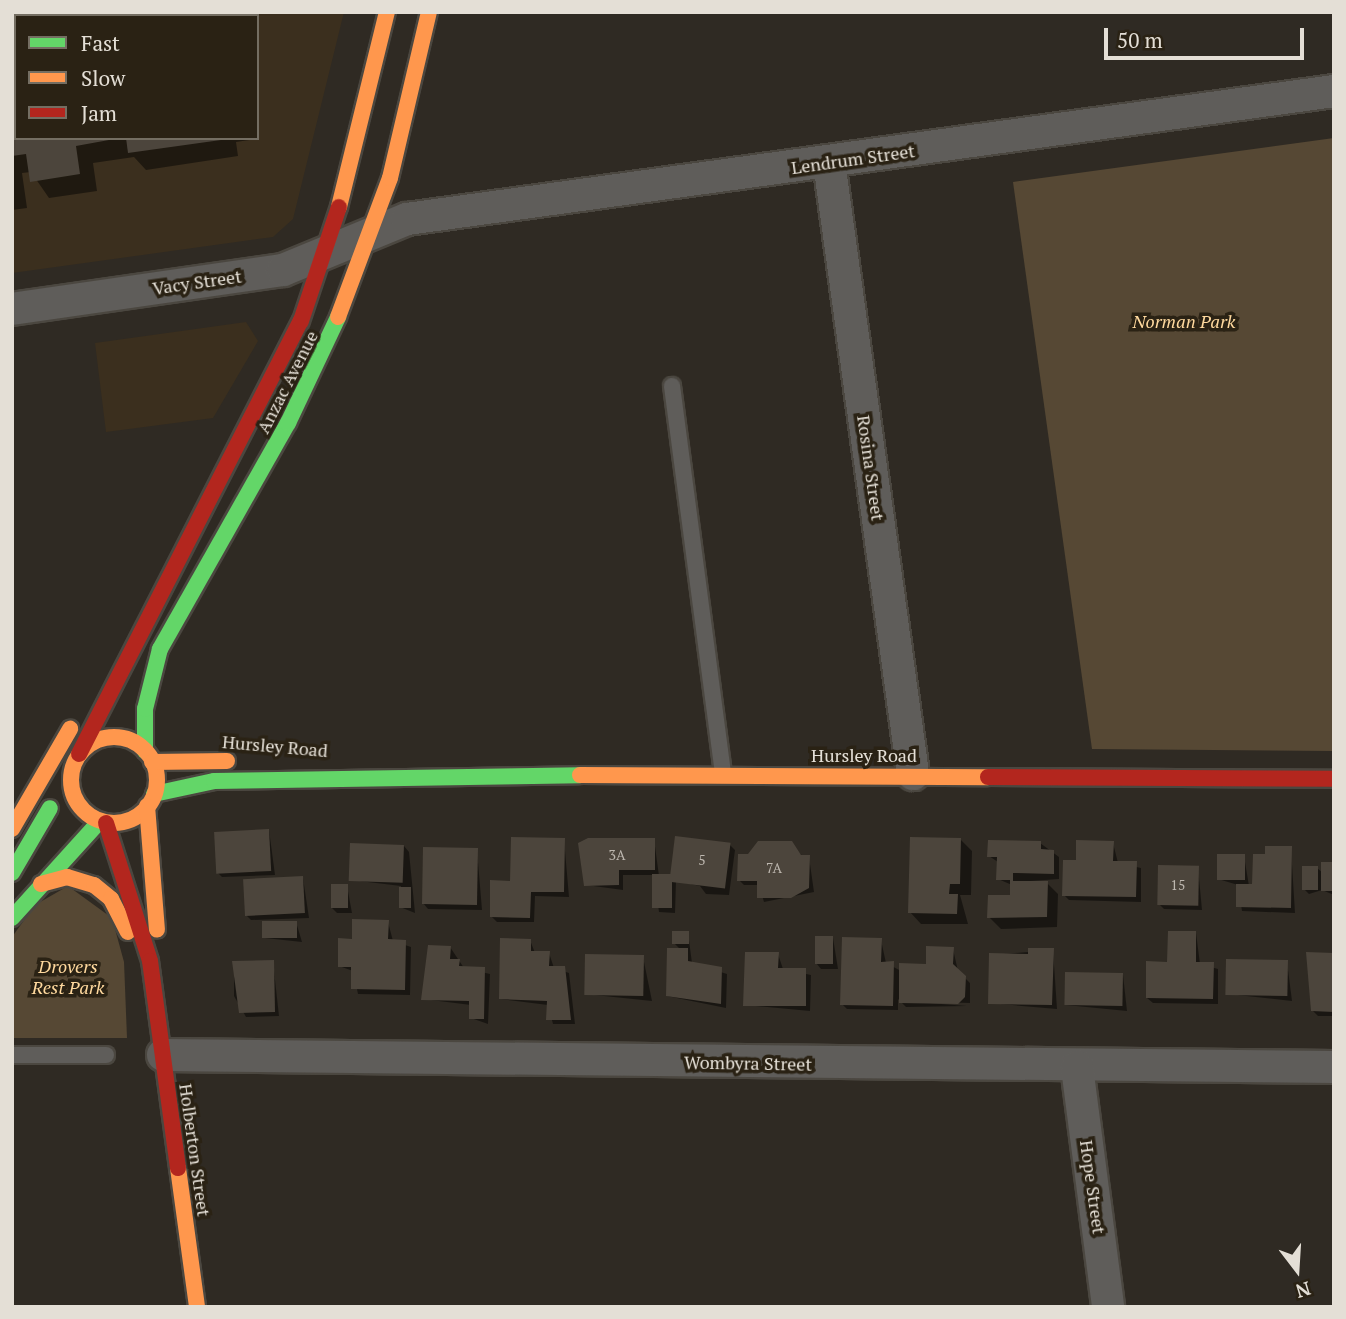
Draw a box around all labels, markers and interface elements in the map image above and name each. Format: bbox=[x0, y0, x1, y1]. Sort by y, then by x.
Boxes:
legend bbox=[14, 14, 259, 140]
scale bar bbox=[1108, 14, 1308, 58]
text: 50 m bbox=[1117, 26, 1163, 54]
text: Fast bbox=[81, 29, 120, 57]
text: Slow bbox=[81, 64, 125, 92]
text: Jam bbox=[81, 99, 117, 127]
street label: Lendrum Street bbox=[790, 140, 916, 178]
street label: Vacy Street bbox=[151, 265, 243, 299]
park label: Norman Park bbox=[1133, 310, 1235, 332]
street label: Anzac Avenue bbox=[252, 327, 322, 437]
street label: Rosina Street bbox=[853, 414, 889, 522]
street label: Hursley Road bbox=[221, 731, 329, 761]
street label: Hursley Road bbox=[811, 744, 917, 766]
house number: 3A bbox=[608, 847, 626, 863]
house number: 5 bbox=[698, 852, 706, 868]
house number: 7A bbox=[766, 860, 782, 876]
house number: 15 bbox=[1171, 877, 1185, 893]
park label: Drovers Rest Park bbox=[32, 956, 104, 998]
street label: Wombyra Street bbox=[684, 1051, 812, 1075]
street label: Holberton Street bbox=[175, 1082, 215, 1218]
street label: Hope Street bbox=[1076, 1139, 1110, 1235]
north arrow bbox=[1262, 1235, 1332, 1305]
text: N bbox=[1293, 1277, 1314, 1305]

